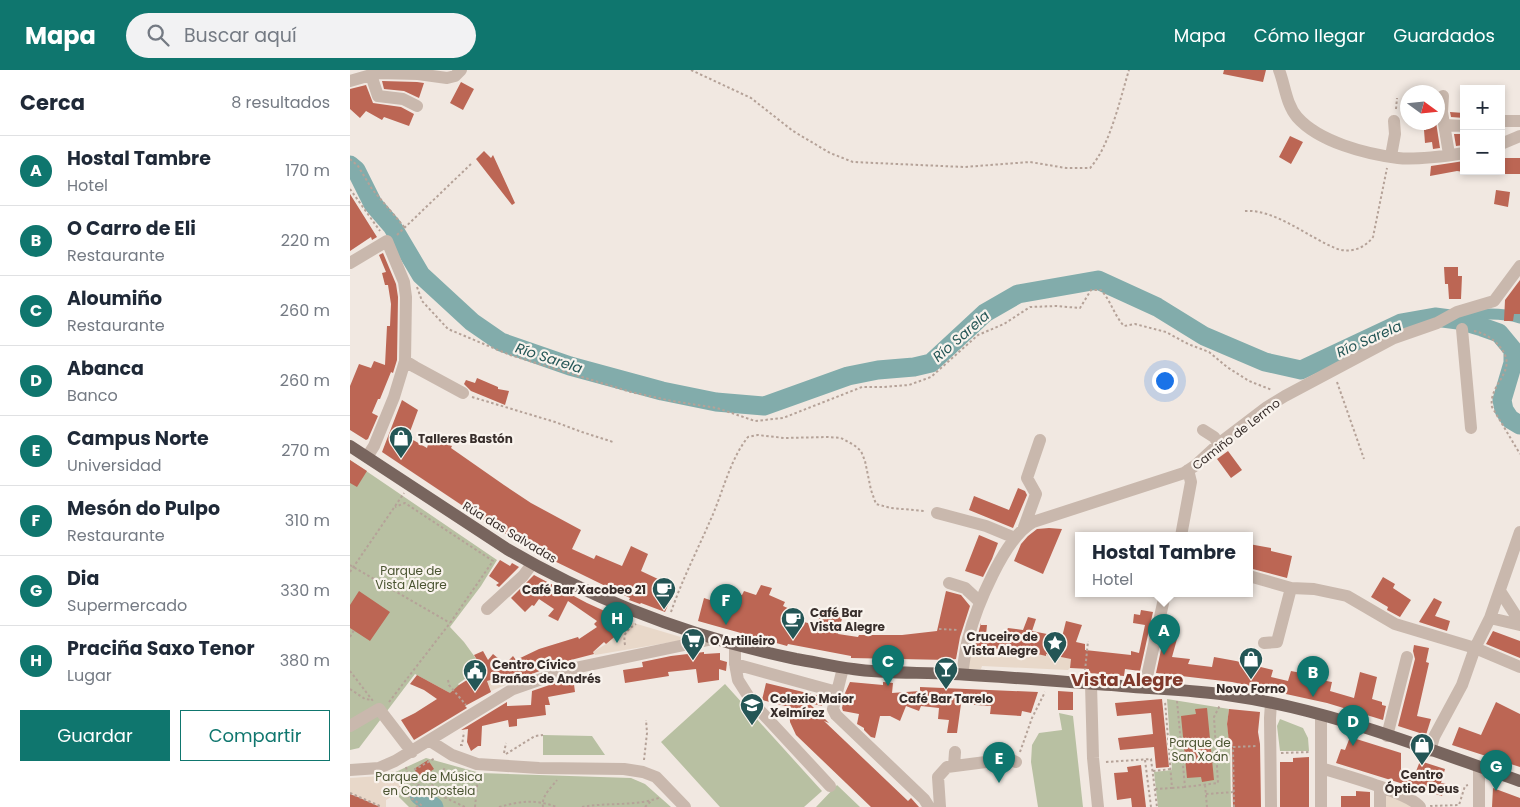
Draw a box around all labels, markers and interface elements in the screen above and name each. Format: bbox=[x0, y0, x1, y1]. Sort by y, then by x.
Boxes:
search box bbox=[126, 13, 476, 58]
text: Mapa bbox=[25, 19, 96, 52]
icon: search bbox=[144, 21, 172, 49]
text: Buscar aquí bbox=[184, 22, 297, 49]
text: Mapa bbox=[1174, 23, 1226, 48]
text: Cómo llegar bbox=[1254, 23, 1365, 48]
text: Guardados bbox=[1393, 23, 1495, 48]
north arrow bbox=[1400, 85, 1445, 130]
map controls bbox=[1460, 85, 1505, 175]
button: + bbox=[1460, 85, 1505, 130]
text: Cerca bbox=[20, 88, 85, 117]
text: 8 resultados bbox=[231, 91, 330, 114]
button: − bbox=[1460, 130, 1505, 175]
text: Hostal Tambre bbox=[67, 145, 211, 172]
text: A bbox=[30, 159, 42, 182]
text: 170 m bbox=[285, 159, 330, 182]
text: Hotel bbox=[67, 174, 108, 197]
text: O Carro de Eli bbox=[67, 215, 196, 242]
text: B bbox=[31, 229, 41, 252]
text: 220 m bbox=[281, 229, 330, 252]
text: Restaurante bbox=[67, 244, 165, 267]
text: Aloumiño bbox=[67, 285, 162, 312]
text: C bbox=[30, 299, 42, 322]
text: 260 m bbox=[280, 299, 330, 322]
water label: Río Sarela bbox=[928, 305, 994, 366]
text: Restaurante bbox=[67, 314, 165, 337]
water label: Río Sarela bbox=[1333, 316, 1405, 362]
water label: Río Sarela bbox=[513, 338, 586, 378]
text: Abanca bbox=[67, 355, 144, 382]
your location bbox=[1152, 368, 1178, 394]
text: D bbox=[30, 369, 42, 392]
text: 260 m bbox=[280, 369, 330, 392]
text: Banco bbox=[67, 384, 118, 407]
street label: Camiño de Lermo bbox=[1189, 394, 1284, 474]
text: Campus Norte bbox=[67, 425, 209, 452]
shop icon: Talleres Bastón bbox=[388, 425, 414, 459]
place label: Talleres Bastón bbox=[418, 430, 513, 447]
text: E bbox=[32, 439, 40, 462]
text: 270 m bbox=[281, 439, 330, 462]
text: Universidad bbox=[67, 454, 162, 477]
text: Mesón do Pulpo bbox=[67, 495, 220, 522]
street label: Rúa das Salvadas bbox=[460, 497, 560, 567]
text: F bbox=[32, 509, 40, 532]
text: 310 m bbox=[285, 509, 330, 532]
text: Restaurante bbox=[67, 524, 165, 547]
popup bbox=[1075, 532, 1253, 597]
text: Hostal Tambre bbox=[1092, 539, 1236, 566]
park label: Parque de Vista Alegre bbox=[375, 562, 447, 593]
text: Dia bbox=[67, 565, 99, 592]
text: Hotel bbox=[1092, 568, 1133, 591]
cafe icon: Café Bar Xacobeo 21 bbox=[651, 576, 677, 610]
text: G bbox=[30, 579, 42, 602]
text: 330 m bbox=[280, 579, 330, 602]
place label: Café Bar Xacobeo 21 bbox=[522, 581, 646, 598]
pin: F bbox=[710, 584, 742, 625]
text: Supermercado bbox=[67, 594, 187, 617]
pin: H bbox=[601, 602, 633, 643]
place label: Café Bar Vista Alegre bbox=[810, 604, 886, 635]
cafe icon: Café Bar Vista Alegre bbox=[780, 606, 806, 640]
pin: A bbox=[1148, 614, 1180, 655]
supermarket icon: O Artilleiro bbox=[680, 627, 706, 661]
place label: Cruceiro de Vista Alegre bbox=[963, 628, 1039, 659]
place icon: Cruceiro de Vista Alegre bbox=[1042, 630, 1068, 664]
place label: O Artilleiro bbox=[710, 632, 776, 649]
text: Praciña Saxo Tenor bbox=[67, 635, 255, 662]
pin: C bbox=[872, 645, 904, 686]
shop icon: Novo Forno bbox=[1238, 646, 1264, 680]
text: H bbox=[30, 649, 42, 672]
text: 380 m bbox=[280, 649, 330, 672]
place label: Centro Cívico Brañas de Andrés bbox=[492, 656, 601, 687]
bar icon: Café Bar Tarelo bbox=[933, 656, 959, 690]
pin: B bbox=[1297, 656, 1329, 697]
public building icon: Centro Cívico Brañas de Andrés bbox=[462, 658, 488, 692]
text: Lugar bbox=[67, 664, 112, 687]
district label: Vista Alegre bbox=[1071, 667, 1183, 692]
place label: Novo Forno bbox=[1216, 680, 1286, 697]
place label: Colexio Maior Xelmírez bbox=[770, 690, 854, 721]
place label: Café Bar Tarelo bbox=[899, 690, 993, 707]
school or university icon: Colexio Maior Xelmírez bbox=[739, 692, 765, 726]
pin: D bbox=[1337, 705, 1369, 746]
button: Guardar bbox=[20, 710, 170, 761]
button: Compartir bbox=[180, 710, 330, 761]
shop icon: Centro Óptico Deus bbox=[1409, 732, 1435, 766]
park label: Parque de San Xoán bbox=[1169, 734, 1231, 765]
pin: E bbox=[983, 742, 1015, 783]
pin: G bbox=[1480, 750, 1512, 791]
place label: Centro Óptico Deus bbox=[1385, 766, 1459, 797]
park label: Parque de Música en Compostela bbox=[375, 768, 483, 799]

